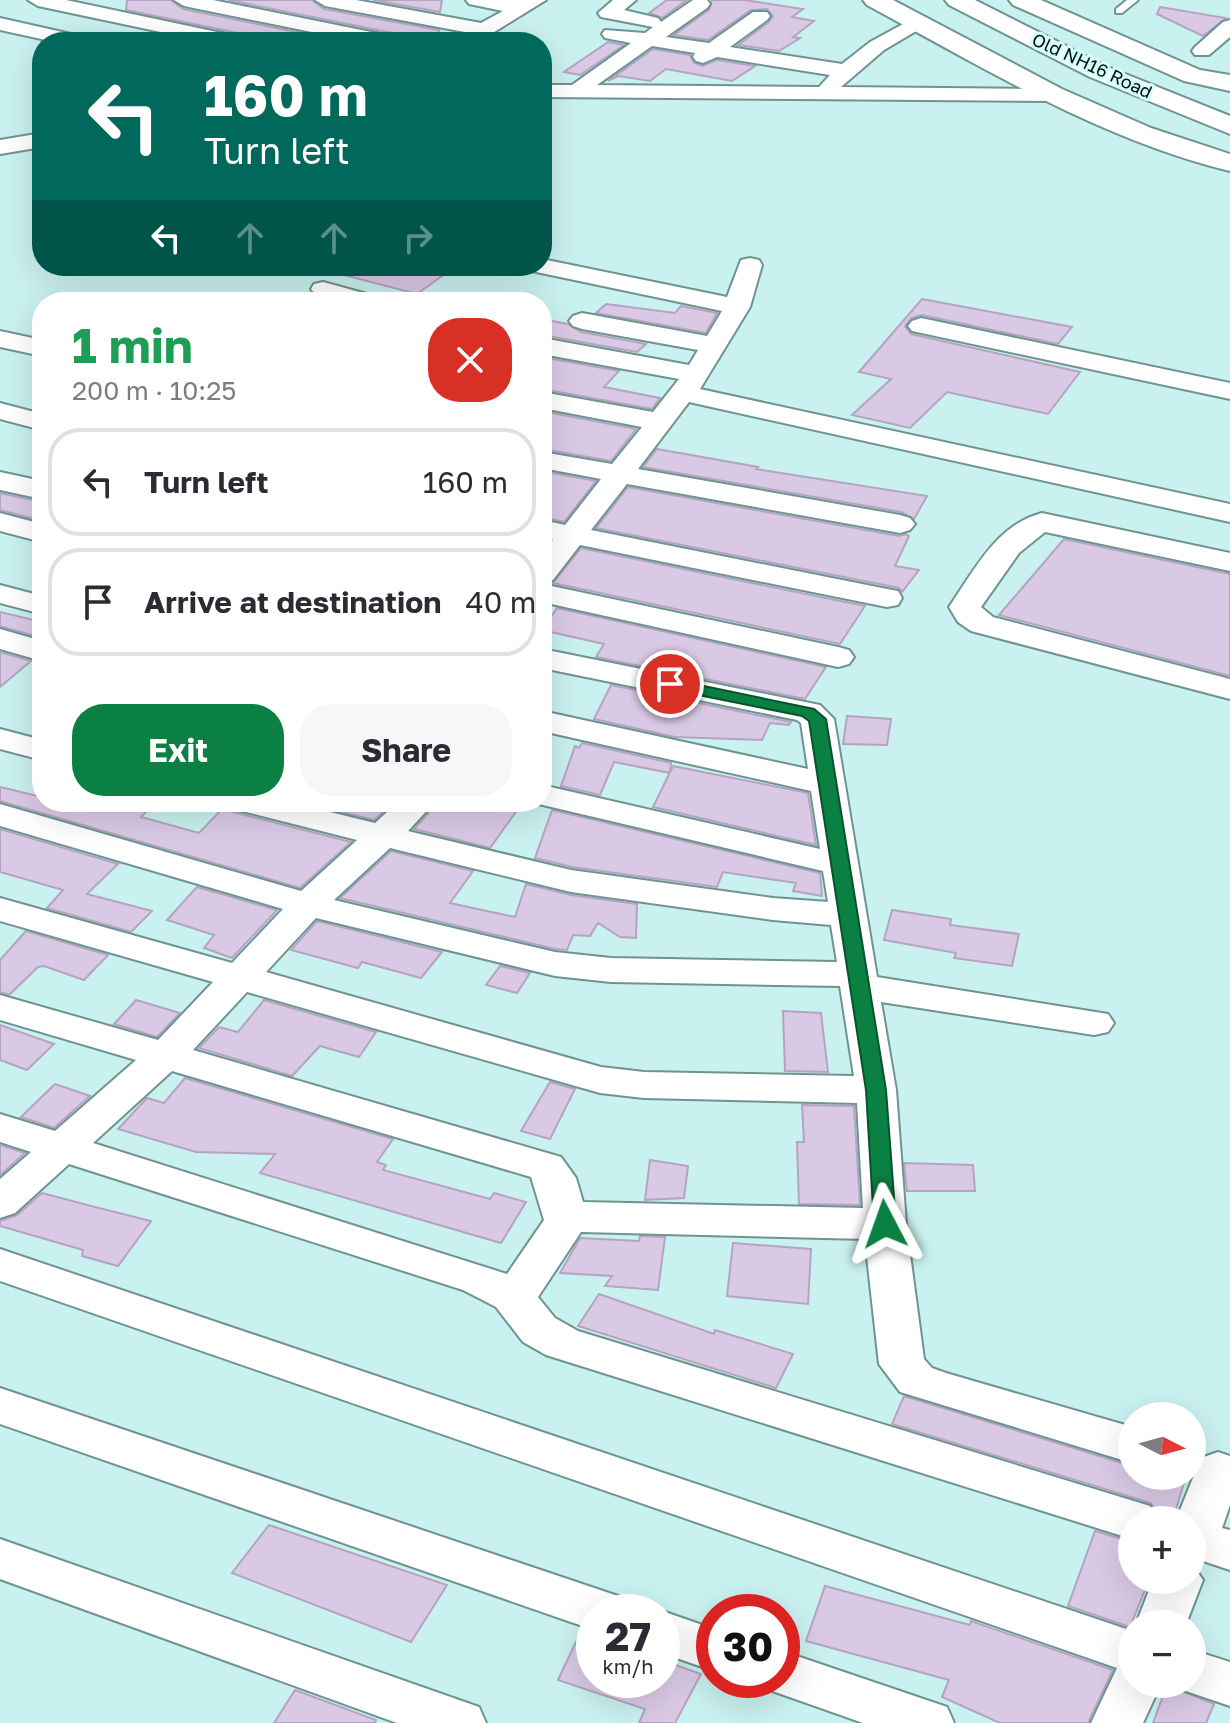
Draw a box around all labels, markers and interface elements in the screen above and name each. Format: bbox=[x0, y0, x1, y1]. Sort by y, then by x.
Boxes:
street label: Old NH16 Road bbox=[1029, 28, 1156, 103]
text: 160 m bbox=[204, 61, 368, 128]
icon: left bbox=[72, 64, 176, 168]
text: Turn left bbox=[204, 129, 350, 172]
icon: left bbox=[144, 216, 188, 260]
icon: ahead bbox=[228, 216, 272, 260]
icon: ahead bbox=[312, 216, 356, 260]
icon: right bbox=[396, 216, 440, 260]
text: 1 min bbox=[72, 316, 193, 374]
button: close bbox=[428, 318, 512, 402]
text: 200 m · 10:25 bbox=[72, 375, 236, 406]
icon: left bbox=[76, 460, 120, 504]
text: Turn left bbox=[144, 464, 269, 500]
text: 160 m bbox=[423, 464, 508, 500]
icon: arrive bbox=[76, 580, 120, 624]
text: Arrive at destination bbox=[144, 584, 441, 620]
text: 40 m bbox=[465, 584, 536, 620]
pin bbox=[636, 650, 704, 718]
icon: arrive bbox=[648, 662, 692, 706]
button: Exit bbox=[72, 704, 284, 796]
button: Share bbox=[300, 704, 512, 796]
position arrow bbox=[843, 1182, 927, 1266]
north arrow bbox=[1118, 1402, 1206, 1490]
map controls bbox=[1118, 1402, 1206, 1698]
button: + bbox=[1118, 1506, 1206, 1594]
speed limit sign: 30 bbox=[696, 1594, 800, 1698]
button: − bbox=[1118, 1610, 1206, 1698]
text: 27 bbox=[605, 1612, 651, 1660]
text: km/h bbox=[603, 1654, 653, 1678]

